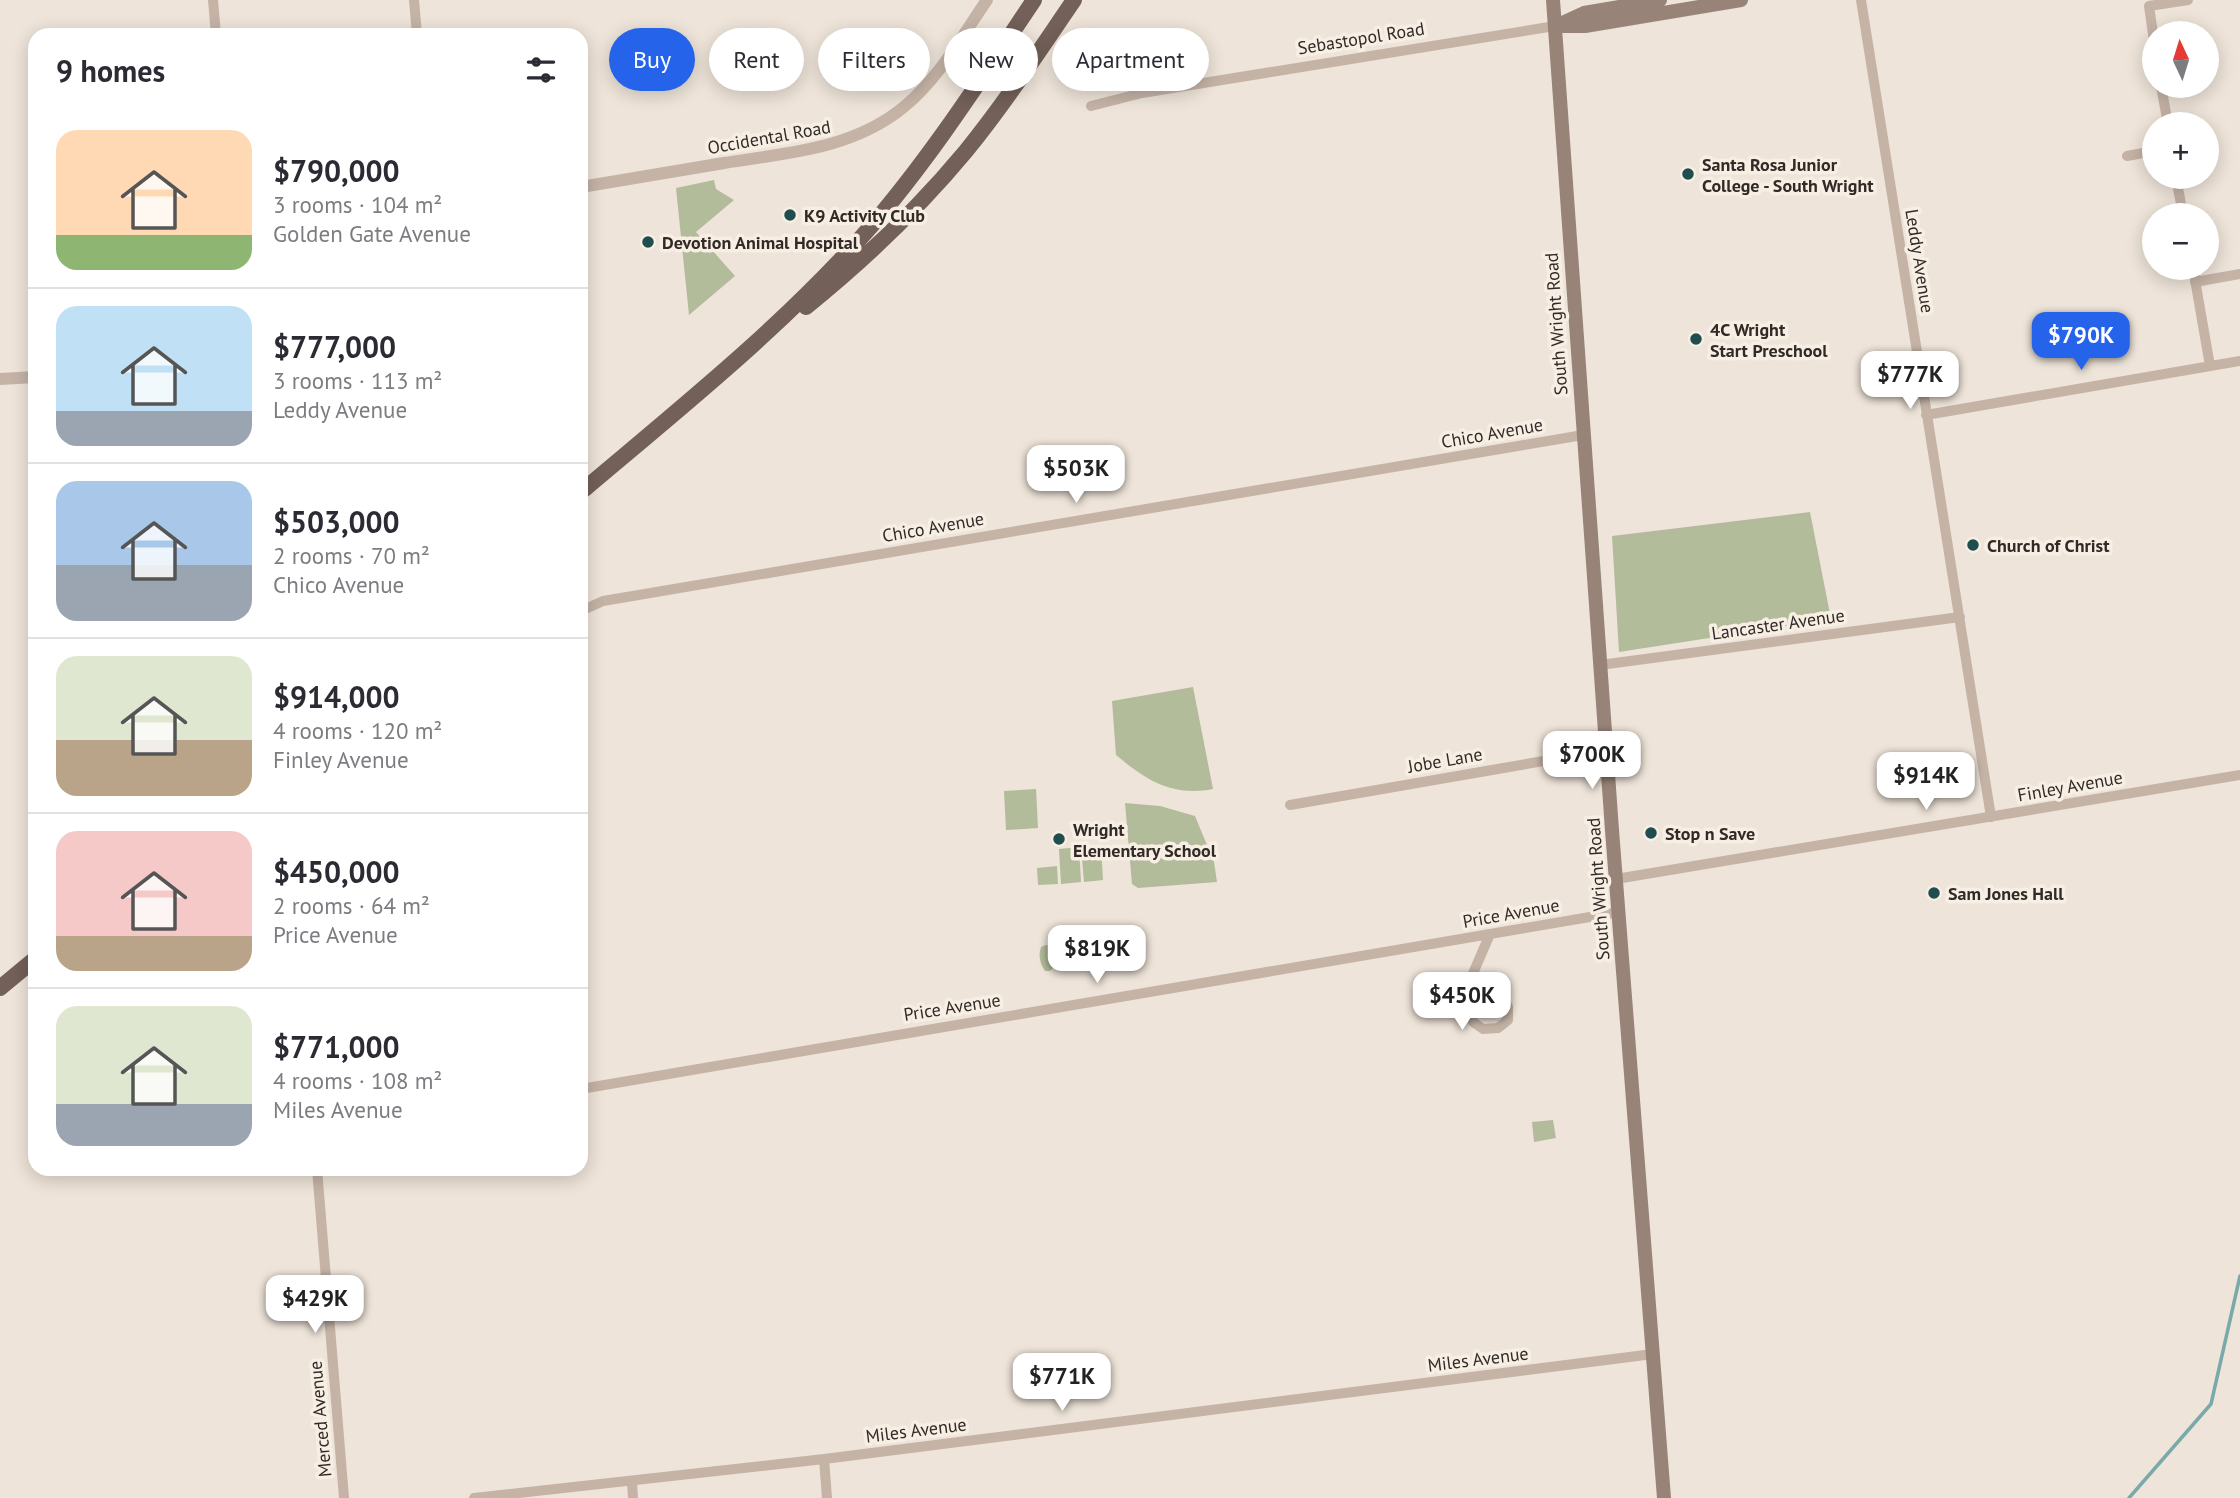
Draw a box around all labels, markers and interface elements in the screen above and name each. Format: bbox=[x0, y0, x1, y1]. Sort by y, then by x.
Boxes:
street label: Sebastopol Road bbox=[1296, 17, 1426, 59]
north arrow bbox=[2142, 21, 2219, 98]
map controls bbox=[2142, 21, 2219, 280]
chip: Buy bbox=[609, 28, 695, 91]
chip: Rent bbox=[709, 28, 804, 91]
chip: Filters bbox=[818, 28, 930, 91]
chip: New bbox=[944, 28, 1038, 91]
chip: Apartment bbox=[1052, 28, 1209, 91]
text: 9 homes bbox=[56, 51, 165, 90]
icon: filters bbox=[522, 51, 560, 89]
button: + bbox=[2142, 112, 2219, 189]
street label: Occidental Road bbox=[706, 115, 832, 159]
text: $790,000 bbox=[273, 151, 400, 190]
place label: Santa Rosa Junior College - South Wright bbox=[1702, 153, 1874, 197]
icon: home bbox=[112, 158, 196, 242]
marker: Santa Rosa Junior College - South Wright bbox=[1680, 166, 1696, 182]
text: 3 rooms · 104 m² bbox=[273, 190, 442, 219]
button: − bbox=[2142, 203, 2219, 280]
place label: K9 Activity Club bbox=[804, 204, 925, 227]
marker: K9 Activity Club bbox=[782, 207, 798, 223]
street label: Leddy Avenue bbox=[1900, 207, 1940, 315]
text: Golden Gate Avenue bbox=[273, 219, 471, 248]
place label: Devotion Animal Hospital bbox=[662, 231, 859, 254]
marker: Devotion Animal Hospital bbox=[640, 234, 656, 250]
street label: South Wright Road bbox=[1540, 252, 1572, 396]
pin: $790K bbox=[2032, 312, 2130, 372]
place label: 4C Wright Start Preschool bbox=[1710, 318, 1828, 362]
text: $790K bbox=[2048, 320, 2114, 349]
text: $777,000 bbox=[273, 327, 396, 366]
marker: 4C Wright Start Preschool bbox=[1688, 331, 1704, 347]
icon: home bbox=[112, 334, 196, 418]
pin: $777K bbox=[1861, 352, 1959, 411]
text: $777K bbox=[1877, 359, 1943, 388]
text: 3 rooms · 113 m² bbox=[273, 366, 442, 395]
text: Leddy Avenue bbox=[273, 395, 407, 424]
street label: Chico Avenue bbox=[1439, 413, 1545, 453]
pin: $503K bbox=[1027, 446, 1125, 505]
text: $503K bbox=[1043, 453, 1109, 482]
text: $503,000 bbox=[273, 502, 400, 541]
street label: Chico Avenue bbox=[880, 507, 986, 547]
icon: home bbox=[112, 509, 196, 593]
place label: Church of Christ bbox=[1987, 534, 2110, 557]
marker: Church of Christ bbox=[1965, 537, 1981, 553]
text: 2 rooms · 70 m² bbox=[273, 541, 430, 570]
text: Chico Avenue bbox=[273, 570, 404, 599]
street label: Lancaster Avenue bbox=[1710, 603, 1846, 645]
text: $914,000 bbox=[273, 677, 400, 716]
icon: home bbox=[112, 684, 196, 768]
text: 4 rooms · 120 m² bbox=[273, 716, 442, 745]
pin: $700K bbox=[1543, 732, 1641, 791]
text: $700K bbox=[1559, 739, 1625, 768]
street label: Jobe Lane bbox=[1405, 742, 1484, 778]
text: Finley Avenue bbox=[273, 745, 409, 774]
pin: $914K bbox=[1877, 752, 1975, 812]
text: $914K bbox=[1893, 760, 1959, 789]
street label: Finley Avenue bbox=[2016, 765, 2124, 807]
street label: South Wright Road bbox=[1582, 817, 1614, 961]
place label: Wright Elementary School bbox=[1073, 818, 1217, 862]
place label: Stop n Save bbox=[1665, 822, 1755, 845]
marker: Stop n Save bbox=[1643, 825, 1659, 841]
marker: Wright Elementary School bbox=[1051, 831, 1067, 847]
text: $450,000 bbox=[273, 852, 400, 891]
icon: home bbox=[112, 859, 196, 943]
place label: Sam Jones Hall bbox=[1948, 882, 2064, 905]
marker: Sam Jones Hall bbox=[1926, 885, 1942, 901]
text: 2 rooms · 64 m² bbox=[273, 891, 430, 920]
street label: Price Avenue bbox=[1461, 893, 1561, 933]
text: Price Avenue bbox=[273, 920, 398, 949]
pin: $819K bbox=[1048, 926, 1146, 985]
text: $819K bbox=[1064, 933, 1130, 962]
pin: $450K bbox=[1413, 972, 1511, 1032]
text: $450K bbox=[1429, 980, 1495, 1009]
street label: Price Avenue bbox=[902, 988, 1002, 1026]
text: $771,000 bbox=[273, 1027, 400, 1066]
icon: home bbox=[112, 1034, 196, 1118]
text: 4 rooms · 108 m² bbox=[273, 1066, 442, 1095]
text: Miles Avenue bbox=[273, 1095, 403, 1124]
pin: $429K bbox=[266, 1276, 364, 1335]
text: $429K bbox=[282, 1283, 348, 1312]
street label: Miles Avenue bbox=[1426, 1341, 1530, 1377]
pin: $771K bbox=[1013, 1354, 1111, 1413]
street label: Merced Avenue bbox=[303, 1360, 337, 1478]
text: $771K bbox=[1029, 1361, 1095, 1390]
street label: Miles Avenue bbox=[864, 1412, 968, 1448]

